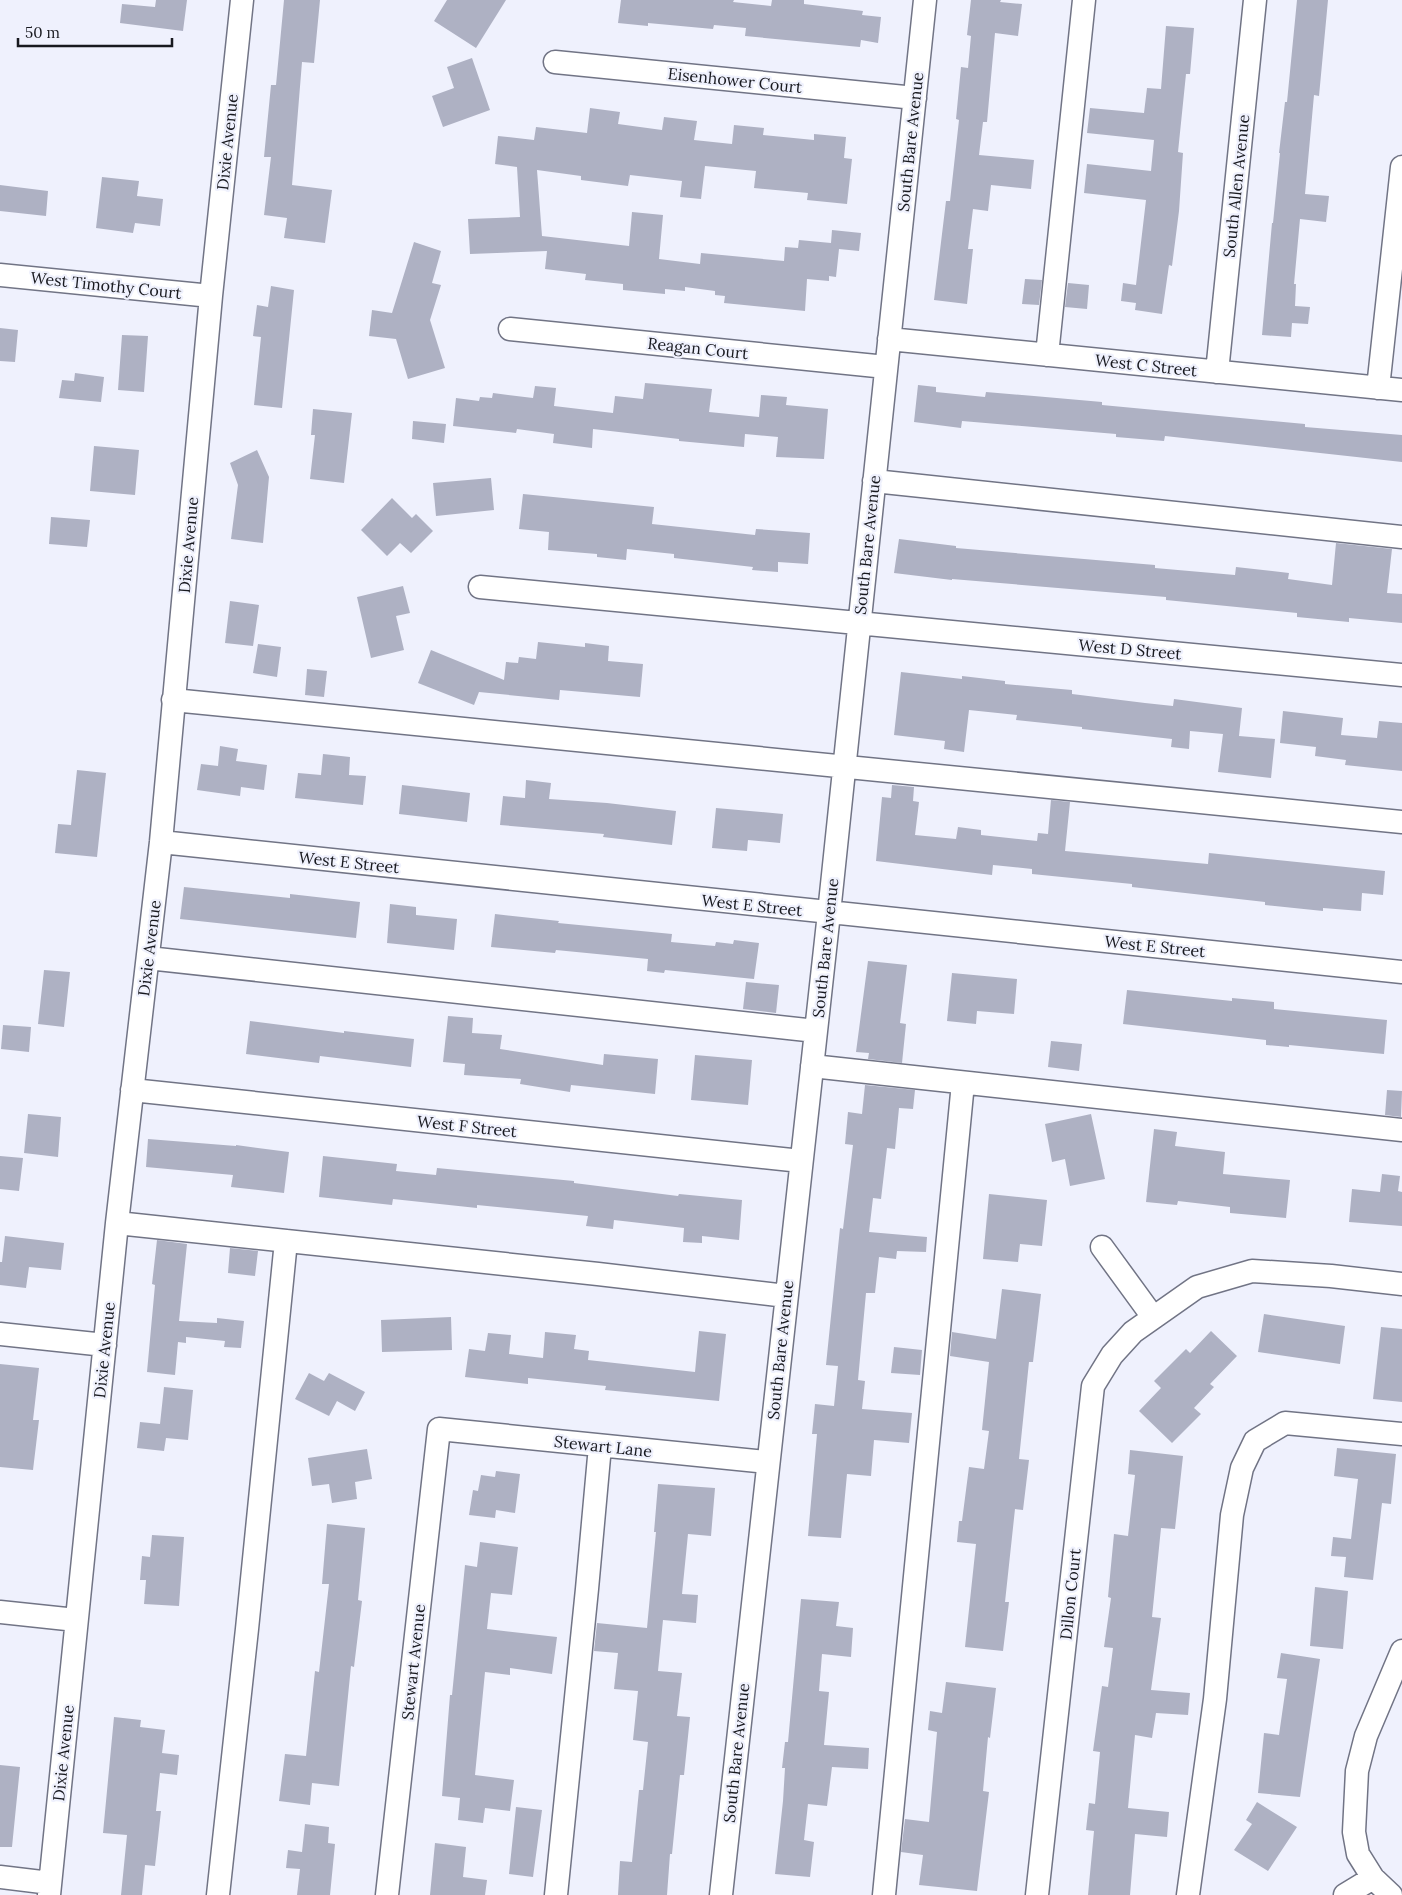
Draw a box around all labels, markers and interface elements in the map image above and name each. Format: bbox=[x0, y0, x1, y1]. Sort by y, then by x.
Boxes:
scale bar bbox=[18, 15, 171, 47]
text: 50 m bbox=[25, 23, 60, 42]
street label: Eisenhower Court bbox=[667, 63, 804, 97]
street label: South Bare Avenue bbox=[893, 71, 927, 213]
street label: Dixie Avenue bbox=[212, 93, 242, 191]
street label: South Allen Avenue bbox=[1219, 113, 1253, 258]
street label: West Timothy Court bbox=[29, 267, 183, 303]
street label: Reagan Court bbox=[647, 333, 750, 363]
street label: West C Street bbox=[1094, 350, 1199, 380]
street label: South Bare Avenue bbox=[850, 474, 884, 616]
street label: Dixie Avenue bbox=[174, 496, 202, 594]
street label: West D Street bbox=[1078, 635, 1183, 664]
street label: West E Street bbox=[298, 847, 401, 877]
street label: South Bare Avenue bbox=[808, 877, 842, 1019]
street label: West E Street bbox=[701, 890, 804, 920]
street label: Dixie Avenue bbox=[133, 899, 165, 997]
street label: West E Street bbox=[1104, 931, 1207, 961]
street label: West F Street bbox=[416, 1111, 519, 1141]
street label: South Bare Avenue bbox=[763, 1279, 797, 1421]
street label: Dixie Avenue bbox=[89, 1301, 119, 1399]
street label: Stewart Lane bbox=[553, 1431, 653, 1461]
street label: Dillon Court bbox=[1055, 1547, 1085, 1641]
street label: Stewart Avenue bbox=[397, 1603, 429, 1721]
street label: South Bare Avenue bbox=[719, 1682, 753, 1824]
street label: Dixie Avenue bbox=[48, 1704, 78, 1802]

